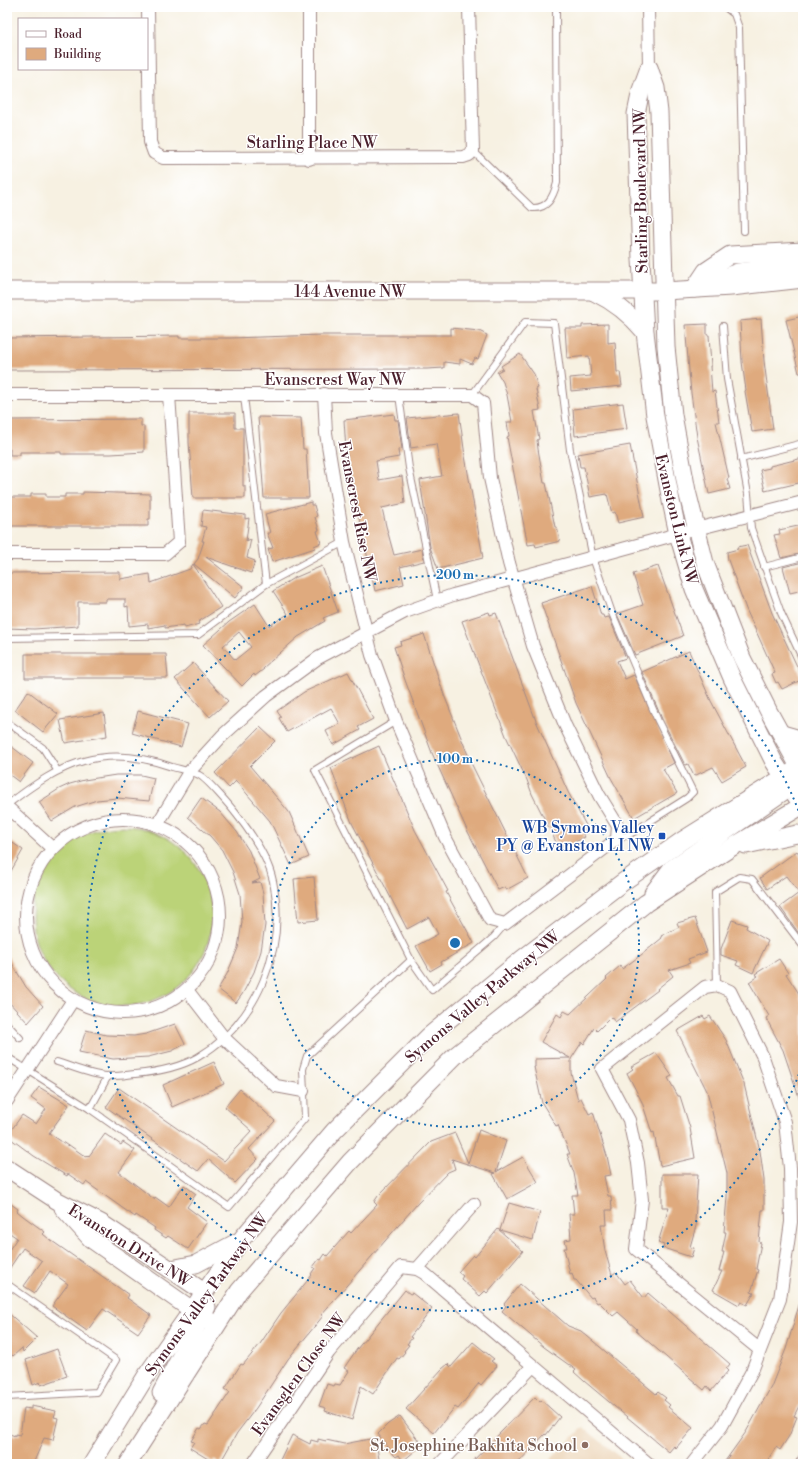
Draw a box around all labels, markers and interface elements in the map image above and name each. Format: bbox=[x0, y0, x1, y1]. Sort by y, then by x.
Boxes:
legend bbox=[18, 18, 148, 70]
text: Road bbox=[54, 27, 82, 42]
text: Building bbox=[53, 47, 102, 62]
street label: Starling Boulevard NW bbox=[630, 108, 652, 273]
street label: Starling Place NW bbox=[247, 133, 378, 153]
street label: 144 Avenue NW bbox=[294, 282, 406, 302]
street label: Evanscrest Way NW bbox=[264, 370, 406, 390]
street label: Evanscrest Rise NW bbox=[334, 439, 381, 584]
street label: Evanston Link NW bbox=[650, 452, 702, 587]
text: 200 m bbox=[436, 568, 474, 583]
text: 100 m bbox=[437, 752, 473, 767]
place label: WB Symons Valley PY @ Evanston LI NW bbox=[496, 818, 654, 856]
marker: WB Symons Valley PY @ Evanston LI NW bbox=[657, 831, 667, 841]
street label: Symons Valley Parkway NW bbox=[401, 926, 565, 1067]
centre of rings bbox=[448, 936, 462, 950]
street label: Evanston Drive NW bbox=[64, 1200, 195, 1292]
street label: Symons Valley Parkway NW bbox=[141, 1209, 273, 1380]
street label: Evansglen Close NW bbox=[248, 1309, 350, 1440]
place label: St. Josephine Bakhita School bbox=[370, 1436, 577, 1456]
marker: St. Josephine Bakhita School bbox=[580, 1440, 590, 1450]

